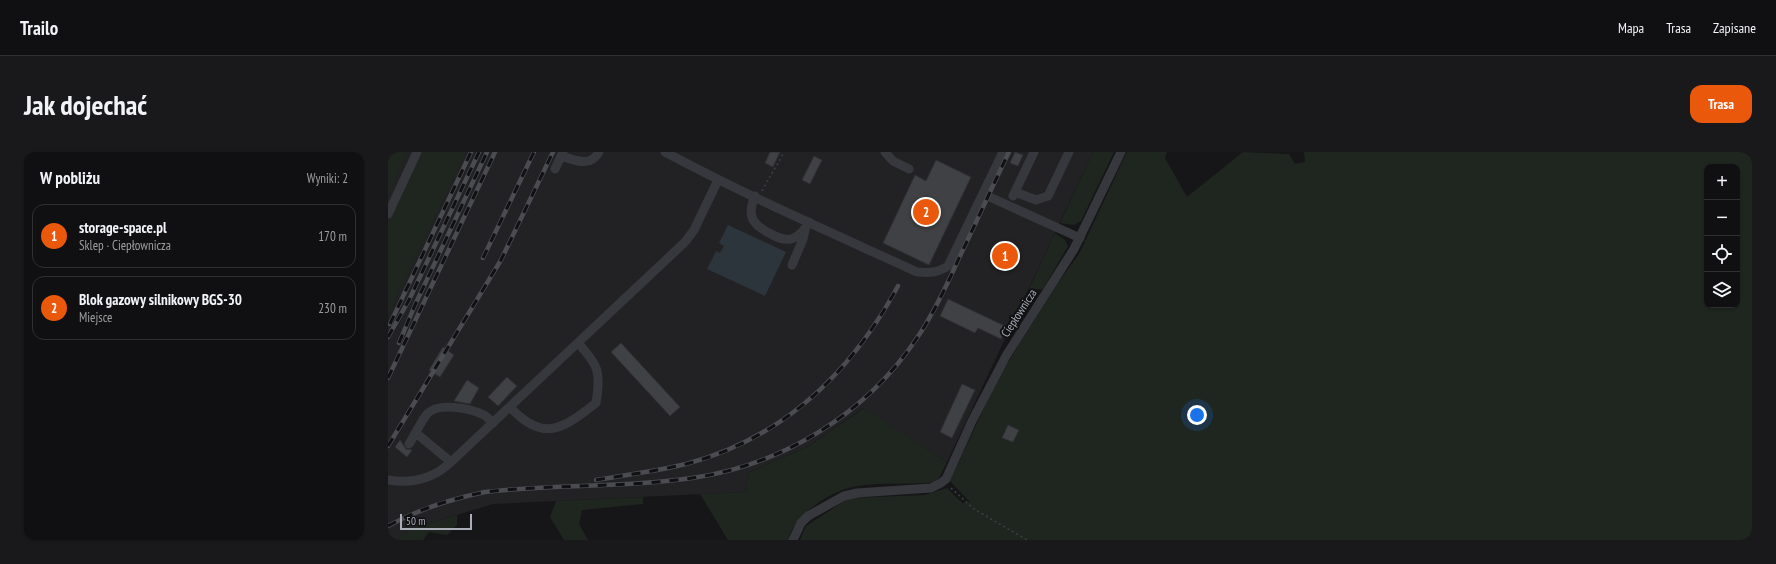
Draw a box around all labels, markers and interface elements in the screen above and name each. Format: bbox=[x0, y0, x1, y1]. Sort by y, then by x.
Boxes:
text: Trailo bbox=[20, 16, 58, 40]
text: Mapa bbox=[1618, 19, 1644, 37]
text: Trasa bbox=[1666, 19, 1691, 37]
text: Zapisane bbox=[1713, 19, 1756, 37]
button: Trasa bbox=[1690, 85, 1752, 123]
text: Jak dojechać bbox=[24, 86, 147, 123]
map controls bbox=[1704, 164, 1740, 308]
button: + bbox=[1704, 164, 1740, 200]
text: W pobliżu bbox=[40, 167, 100, 189]
text: Wyniki: 2 bbox=[307, 170, 348, 187]
pin: 2 bbox=[913, 197, 939, 227]
button: − bbox=[1704, 200, 1740, 236]
text: storage-space.pl bbox=[79, 218, 167, 237]
text: 1 bbox=[51, 228, 57, 245]
text: 170 m bbox=[318, 228, 347, 245]
button: locate bbox=[1704, 236, 1740, 272]
text: Sklep · Ciepłownicza bbox=[79, 237, 171, 254]
pin: 1 bbox=[992, 241, 1018, 271]
button: layers bbox=[1704, 272, 1740, 308]
street label: Ciepłownicza bbox=[997, 286, 1040, 340]
text: Blok gazowy silnikowy BGS-30 bbox=[79, 290, 242, 309]
text: 2 bbox=[51, 300, 57, 317]
text: 230 m bbox=[318, 300, 347, 317]
text: Miejsce bbox=[79, 309, 112, 326]
your location bbox=[1187, 405, 1207, 425]
scale bar bbox=[400, 512, 472, 531]
text: 50 m bbox=[406, 514, 425, 528]

